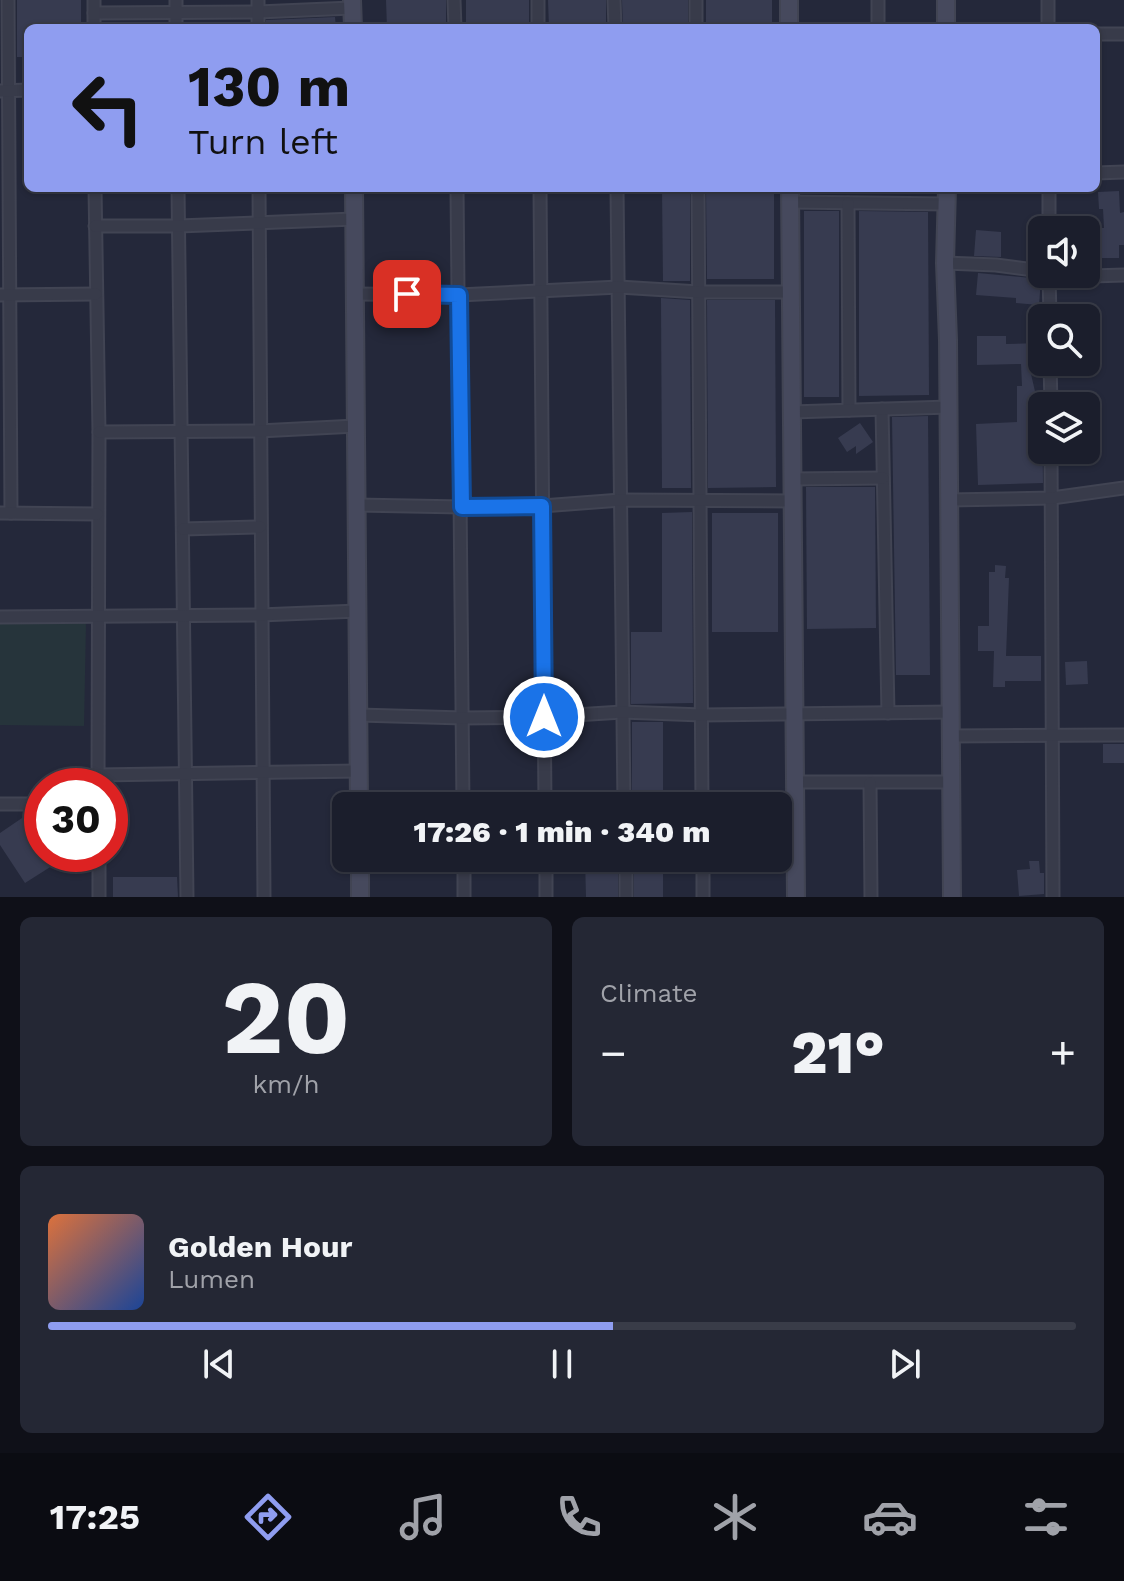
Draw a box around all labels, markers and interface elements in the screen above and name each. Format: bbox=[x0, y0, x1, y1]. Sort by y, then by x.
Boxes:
text: 130 m bbox=[188, 54, 350, 120]
icon: left bbox=[56, 56, 160, 160]
text: Turn left bbox=[188, 121, 338, 163]
map controls bbox=[1028, 216, 1100, 464]
button: sound bbox=[1028, 216, 1100, 288]
pin bbox=[373, 260, 441, 328]
icon: arrive bbox=[385, 272, 429, 316]
button: search bbox=[1028, 304, 1100, 376]
button: layers bbox=[1028, 392, 1100, 464]
position arrow bbox=[502, 675, 586, 759]
speed limit sign: 30 bbox=[24, 768, 128, 872]
text: 17:26 · 1 min · 340 m bbox=[414, 814, 710, 849]
text: 20 bbox=[222, 956, 350, 1078]
text: Climate bbox=[600, 978, 698, 1008]
text: 21° bbox=[791, 1017, 885, 1088]
text: − bbox=[600, 1027, 627, 1079]
text: + bbox=[1049, 1027, 1076, 1079]
text: km/h bbox=[253, 1069, 319, 1099]
text: Golden Hour bbox=[168, 1229, 352, 1264]
text: Lumen bbox=[168, 1264, 255, 1294]
icon: previous bbox=[197, 1342, 241, 1386]
icon: pause bbox=[540, 1342, 584, 1386]
icon: next bbox=[883, 1342, 927, 1386]
icon: directions bbox=[240, 1489, 296, 1545]
icon: music bbox=[395, 1489, 451, 1545]
icon: phone bbox=[551, 1489, 607, 1545]
icon: climate bbox=[707, 1489, 763, 1545]
icon: car bbox=[862, 1489, 918, 1545]
icon: filters bbox=[1018, 1489, 1074, 1545]
text: 17:25 bbox=[50, 1496, 140, 1538]

